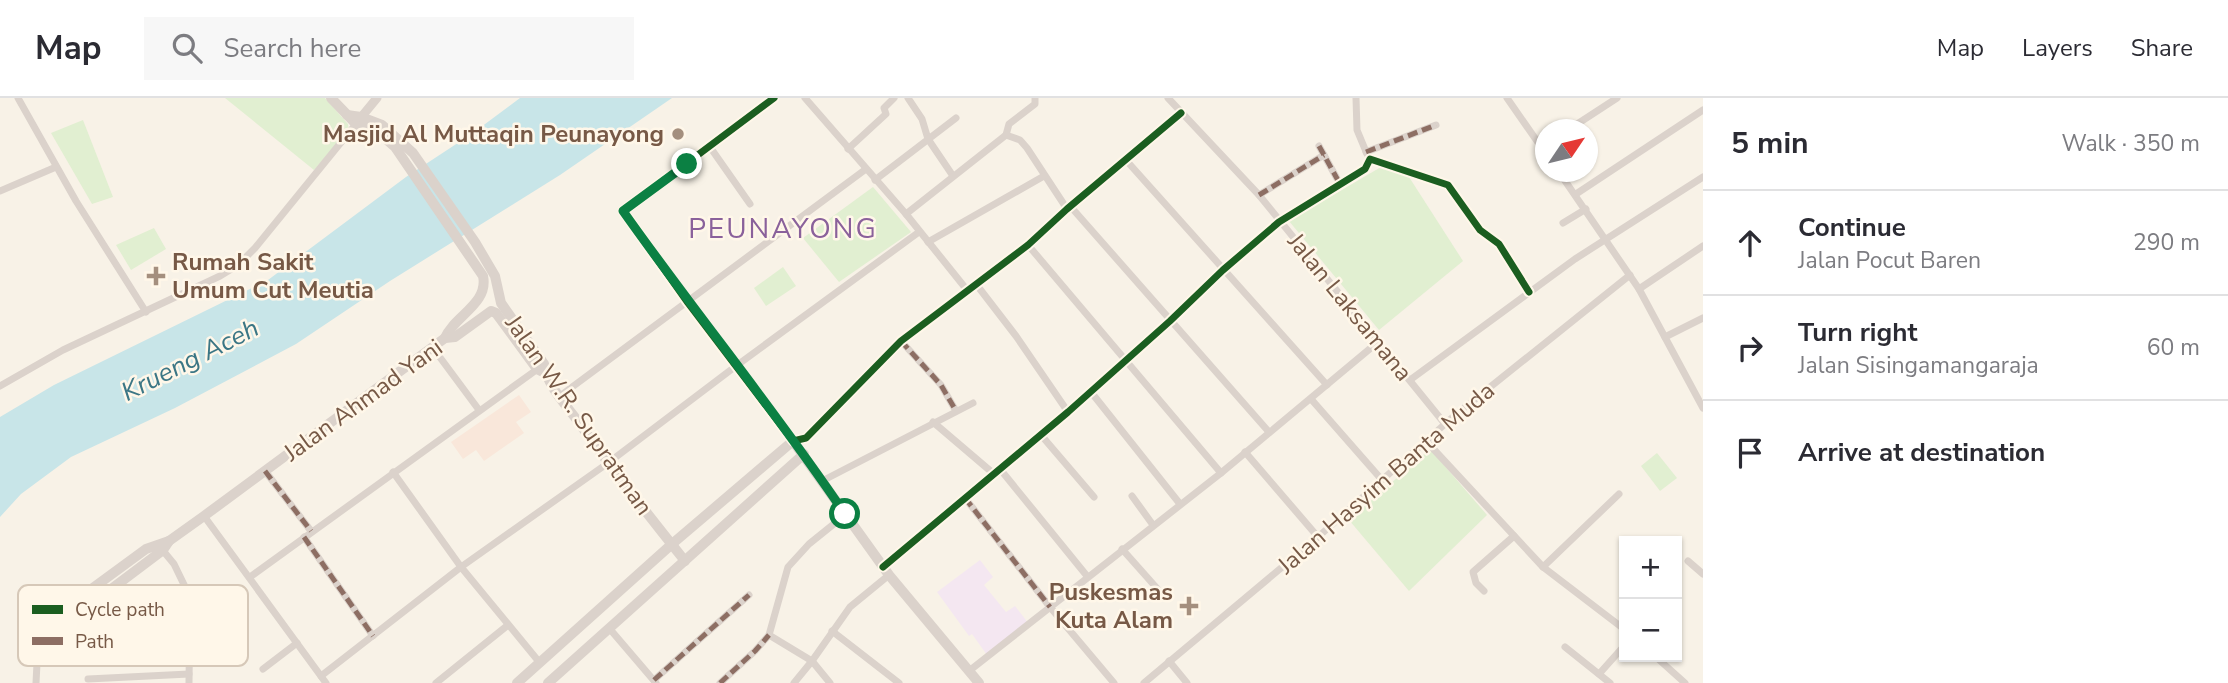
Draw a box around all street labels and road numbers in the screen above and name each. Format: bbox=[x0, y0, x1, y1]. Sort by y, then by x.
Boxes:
street label: Jalan Laksamana bbox=[1280, 226, 1420, 388]
street label: Jalan W.R. Supratman bbox=[497, 308, 660, 521]
street label: Jalan Ahmad Yani bbox=[276, 331, 449, 469]
street label: Jalan Hasyim Banta Muda bbox=[1270, 375, 1501, 582]

